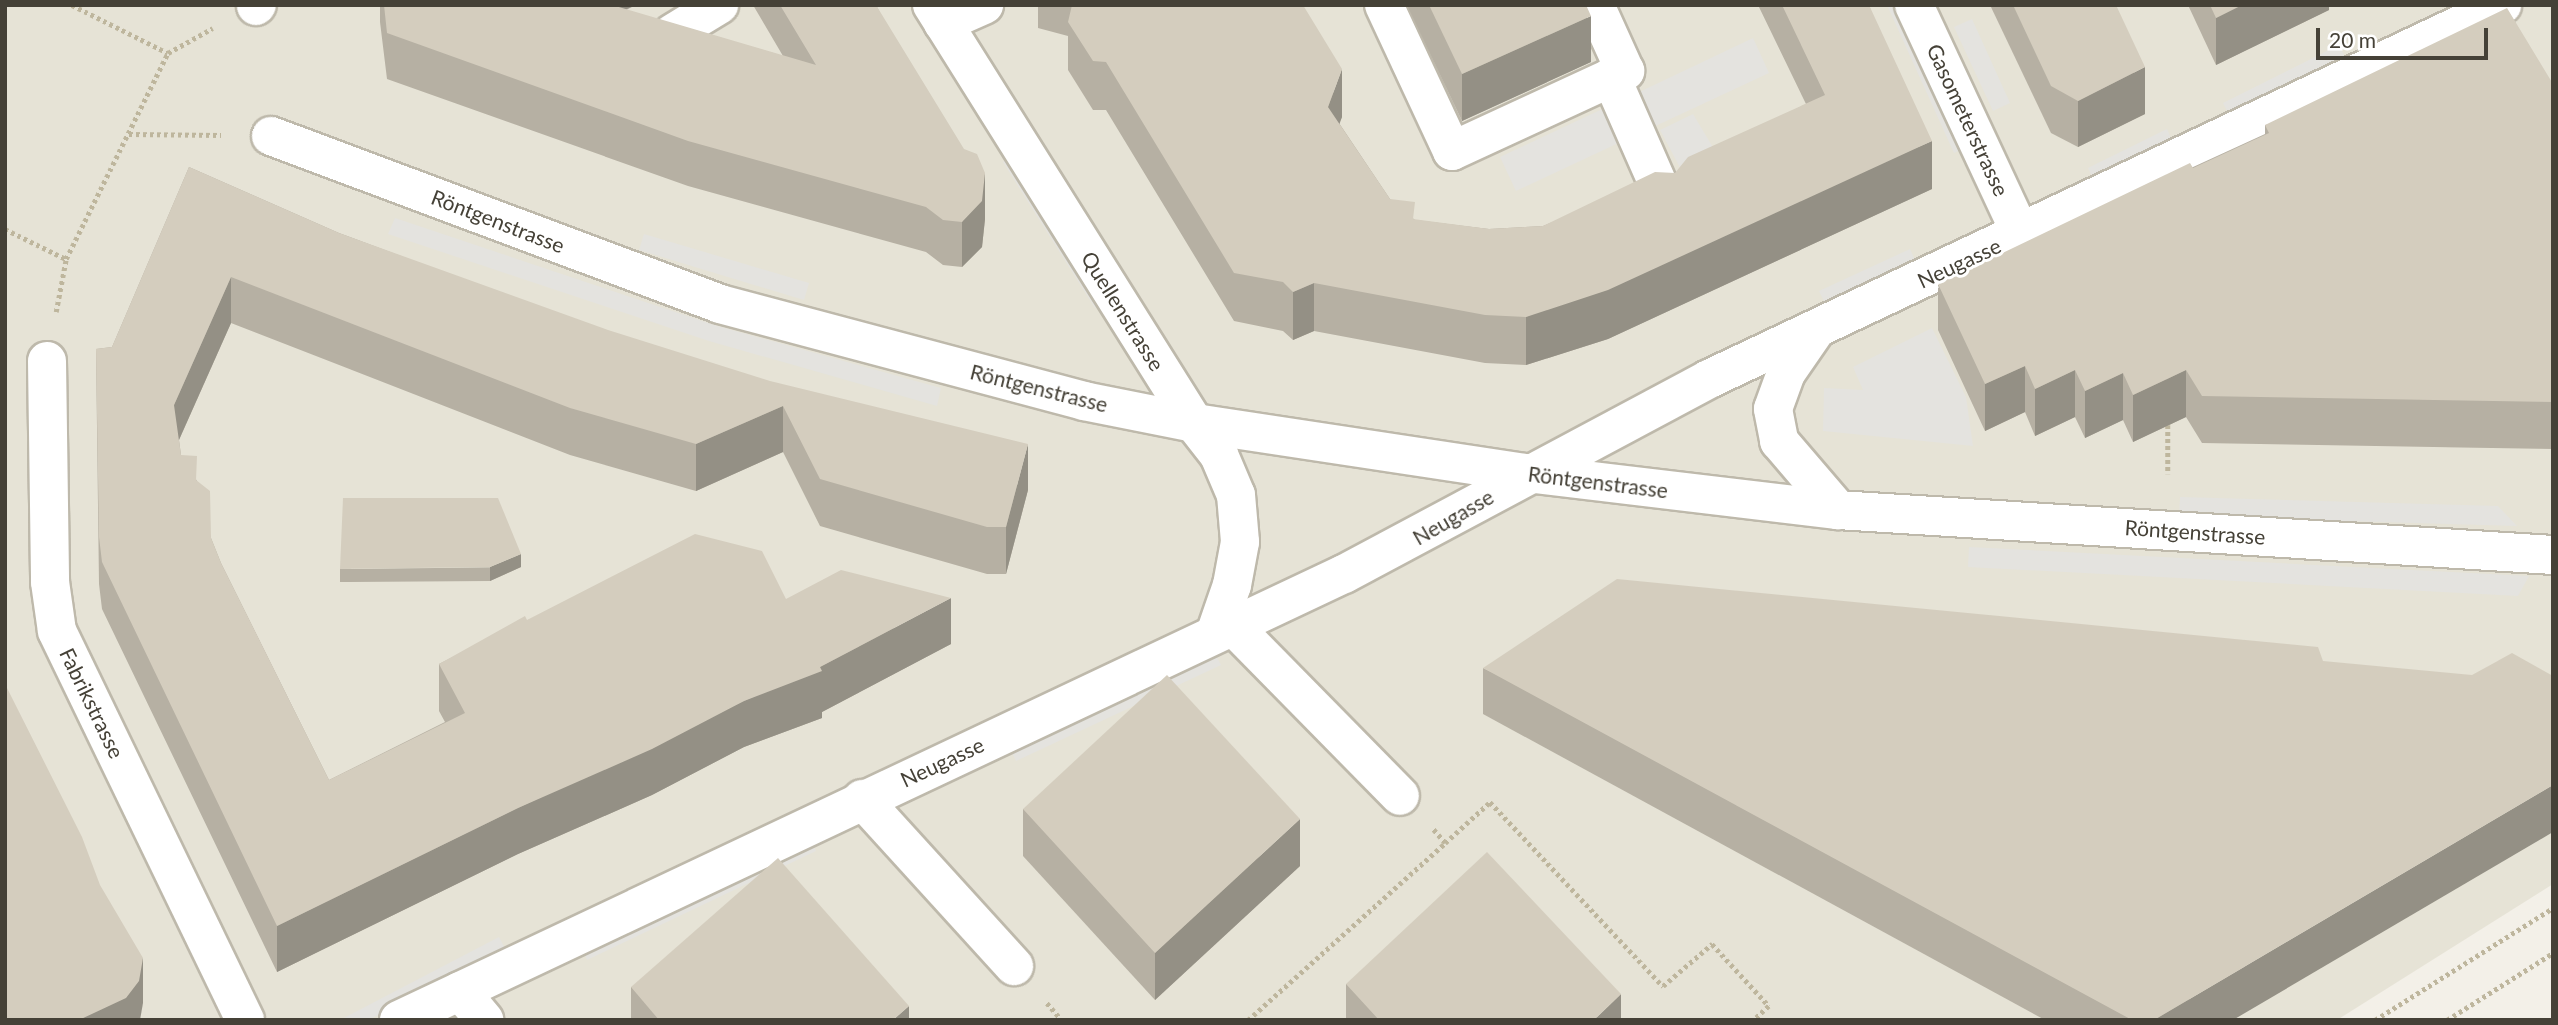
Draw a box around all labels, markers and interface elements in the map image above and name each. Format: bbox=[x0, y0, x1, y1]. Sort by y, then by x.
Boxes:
scale bar bbox=[2320, 14, 2492, 58]
text: 20 m bbox=[2329, 27, 2376, 52]
street label: Gasometerstrasse bbox=[1922, 40, 2014, 200]
street label: Röntgenstrasse bbox=[428, 184, 568, 258]
street label: Neugasse bbox=[1913, 233, 2005, 293]
street label: Quellenstrasse bbox=[1076, 247, 1170, 375]
street label: Röntgenstrasse bbox=[968, 359, 1110, 417]
street label: Röntgenstrasse bbox=[1527, 461, 1669, 503]
street label: Neugasse bbox=[1408, 484, 1498, 550]
street label: Röntgenstrasse bbox=[2124, 515, 2266, 549]
street label: Fabrikstrasse bbox=[54, 644, 130, 762]
street label: Neugasse bbox=[896, 732, 988, 792]

